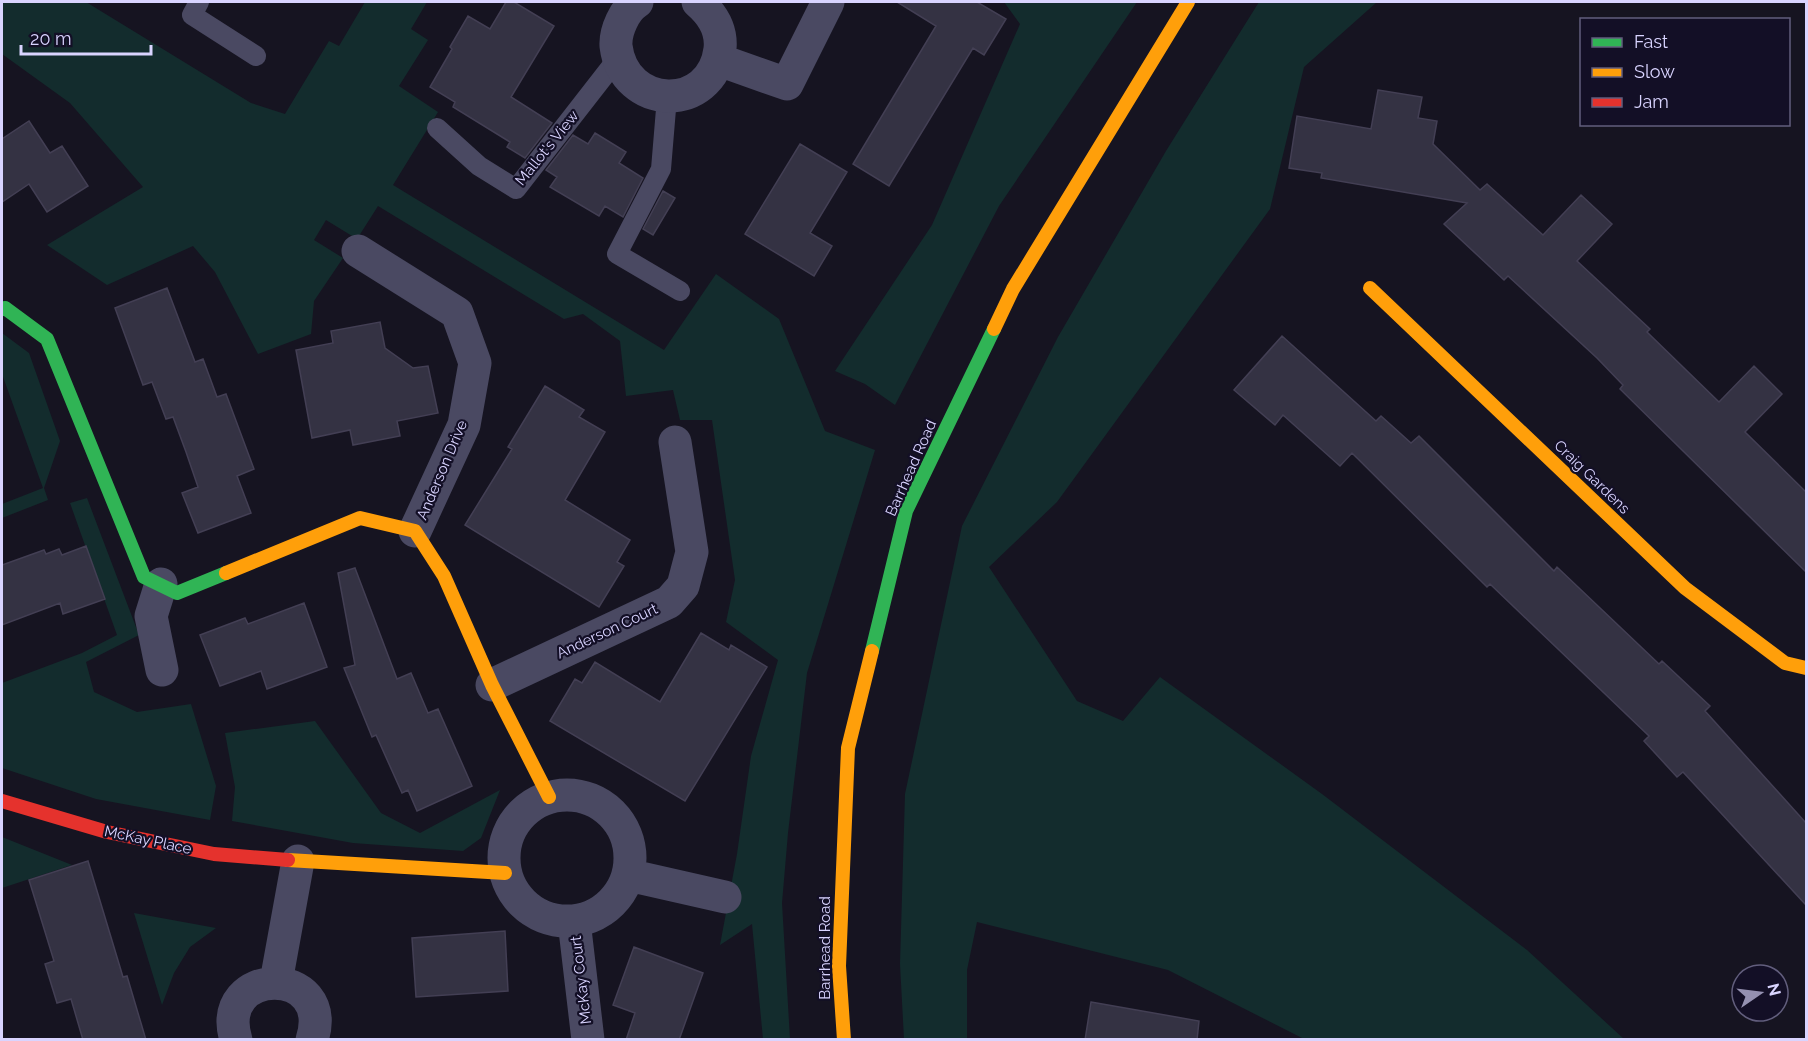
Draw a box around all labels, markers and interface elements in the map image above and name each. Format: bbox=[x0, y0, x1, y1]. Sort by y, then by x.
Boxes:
scale bar bbox=[21, 18, 152, 56]
legend bbox=[1580, 18, 1790, 126]
text: 20 m bbox=[30, 28, 72, 49]
text: Fast bbox=[1634, 31, 1668, 52]
text: Slow bbox=[1634, 61, 1675, 82]
text: Jam bbox=[1634, 91, 1669, 112]
street label: Mallot's View bbox=[511, 107, 583, 189]
street label: Anderson Drive bbox=[413, 417, 471, 523]
street label: Barrhead Road bbox=[882, 417, 940, 519]
street label: Craig Gardens bbox=[1550, 436, 1634, 518]
street label: Anderson Court bbox=[554, 600, 660, 662]
street label: McKay Place bbox=[103, 822, 194, 858]
street label: Barrhead Road bbox=[816, 896, 834, 1000]
street label: McKay Court bbox=[567, 935, 595, 1025]
north arrow bbox=[1730, 963, 1790, 1023]
text: N bbox=[1763, 981, 1785, 998]

